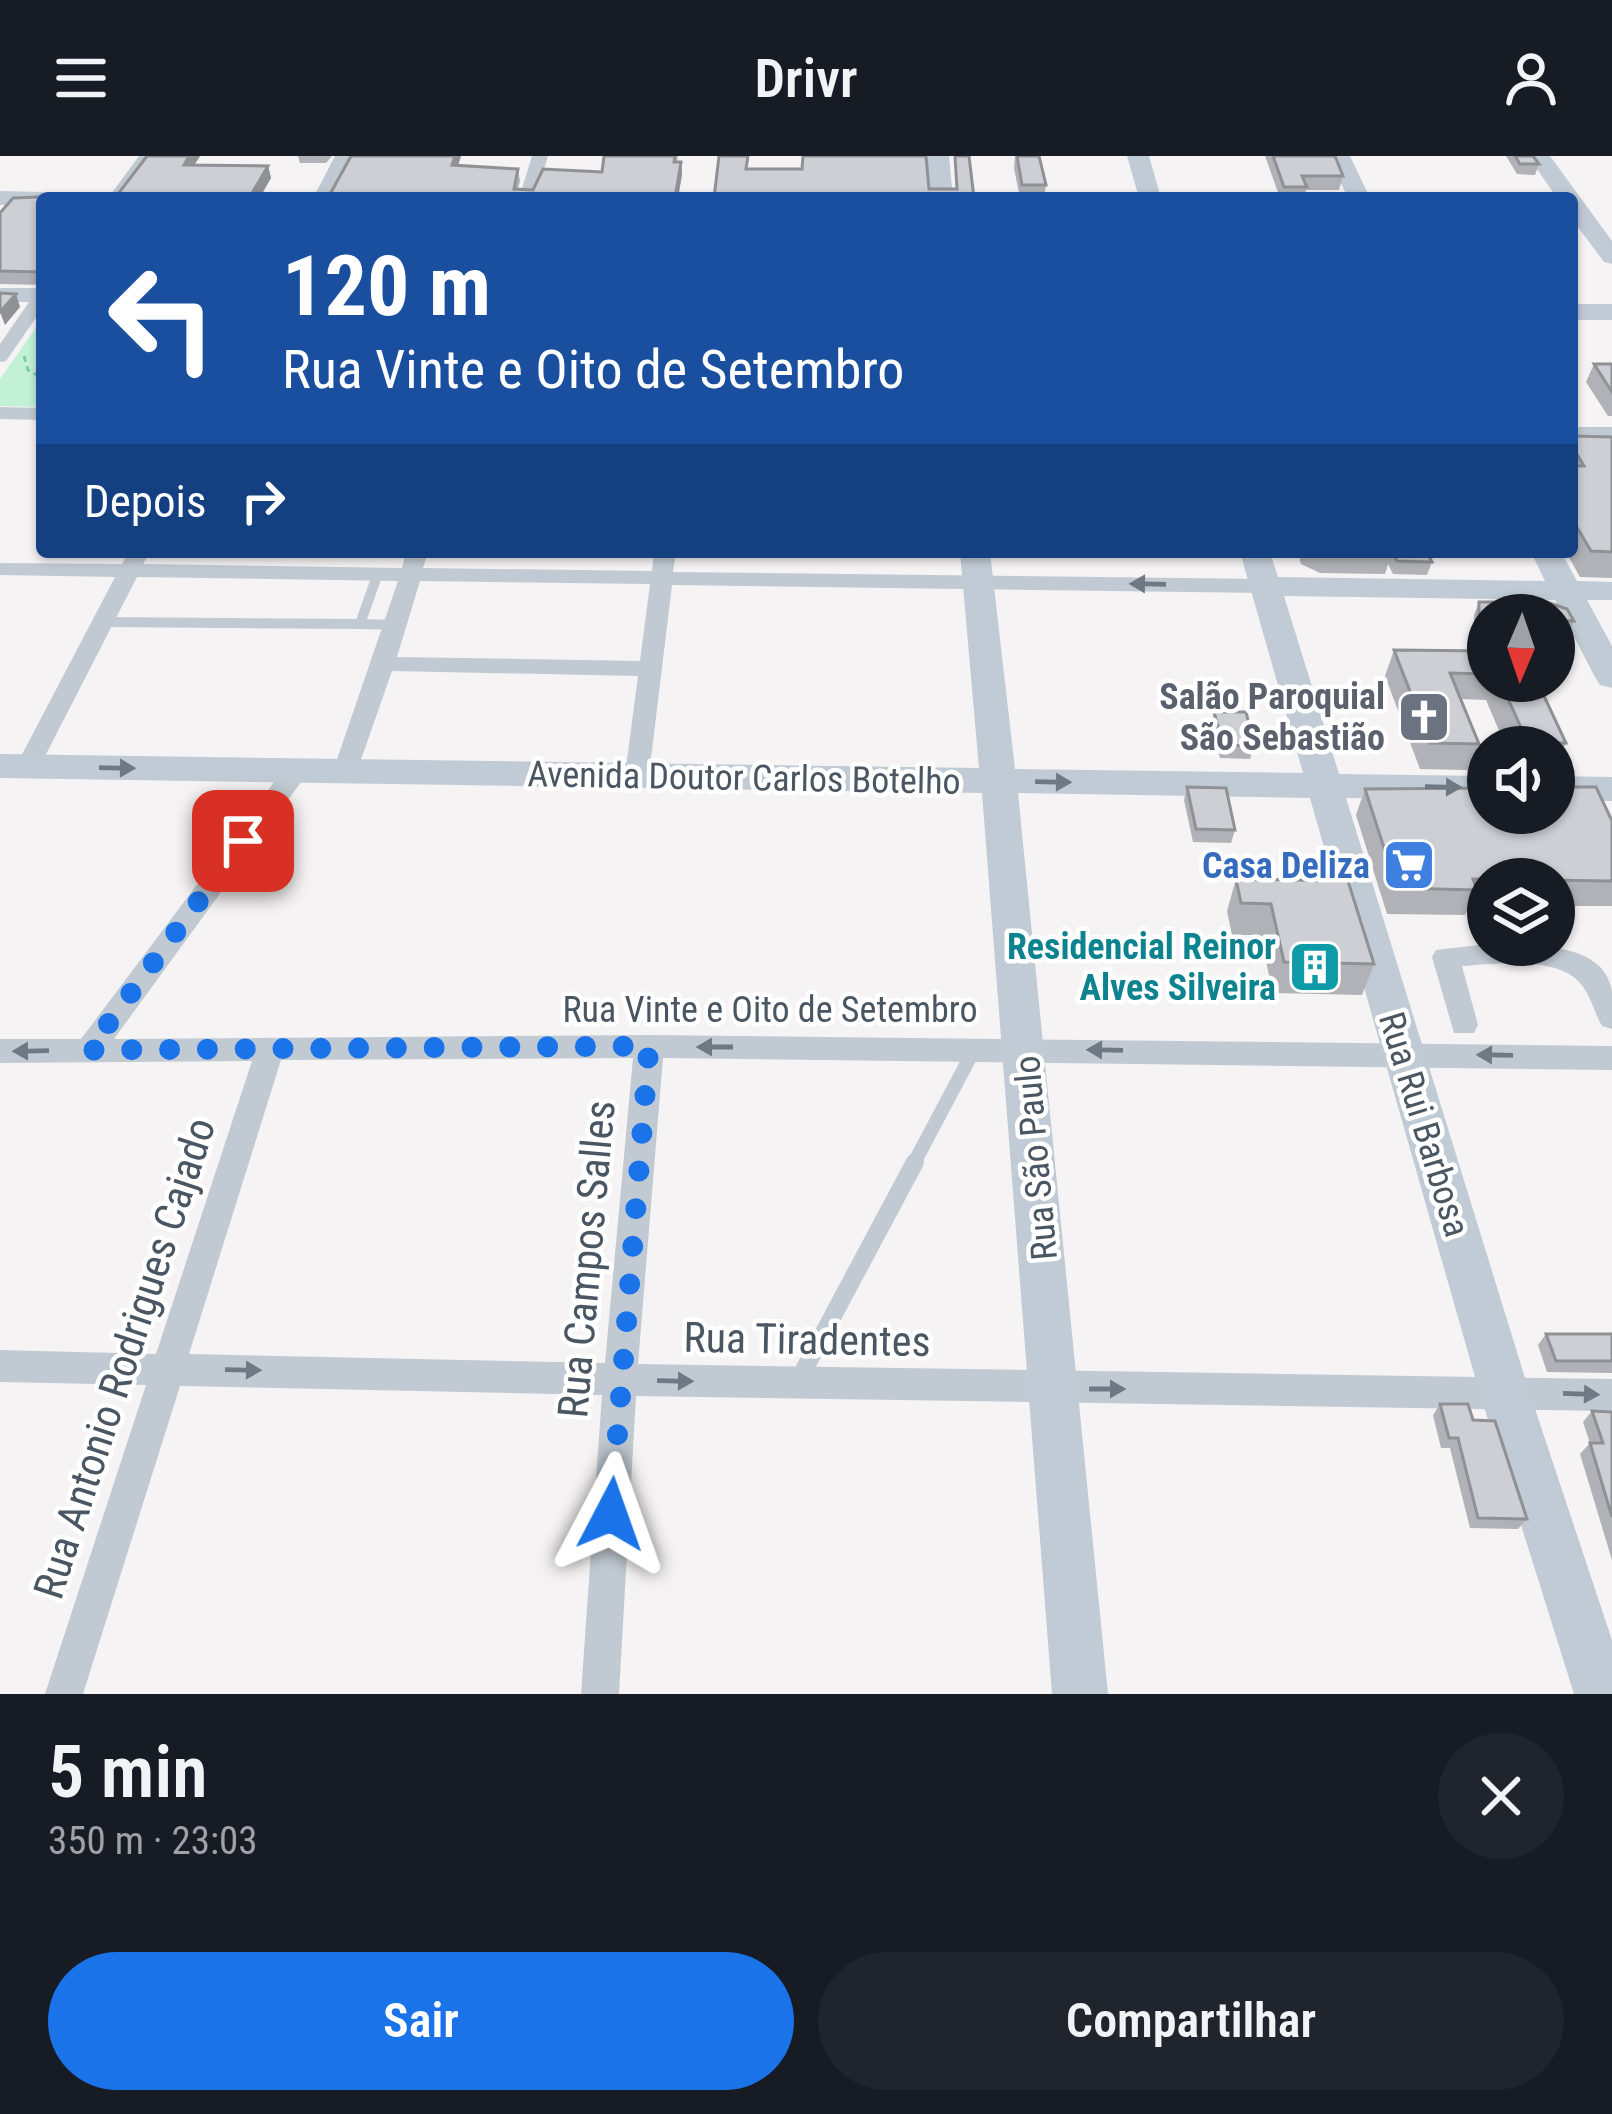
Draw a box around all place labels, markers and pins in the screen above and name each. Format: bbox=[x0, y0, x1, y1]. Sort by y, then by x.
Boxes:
place label: Salão Paroquial São Sebastião bbox=[1159, 676, 1385, 759]
church icon: Salão Paroquial São Sebastião bbox=[1396, 689, 1452, 745]
pin bbox=[192, 790, 294, 892]
supermarket icon: Casa Deliza bbox=[1381, 837, 1437, 893]
place label: Casa Deliza bbox=[1202, 845, 1370, 887]
place label: Residencial Reinor Alves Silveira bbox=[1007, 926, 1276, 1009]
building icon: Residencial Reinor Alves Silveira bbox=[1287, 939, 1343, 995]

